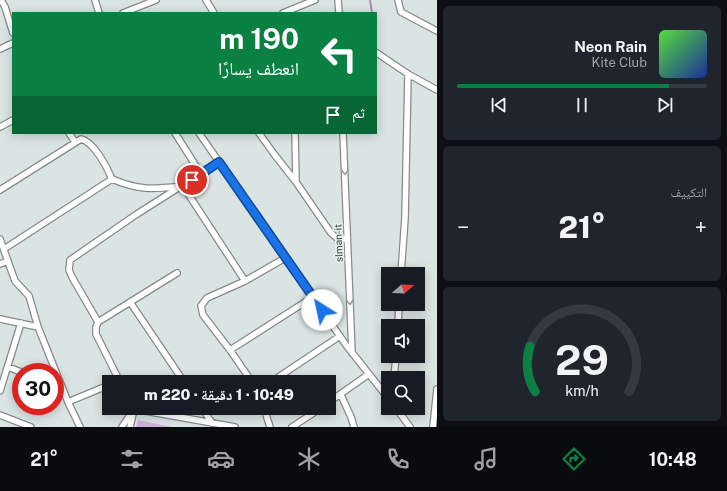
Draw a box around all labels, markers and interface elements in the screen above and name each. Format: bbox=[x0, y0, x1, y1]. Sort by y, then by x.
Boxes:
text: 190 m bbox=[219, 22, 299, 55]
icon: left bbox=[313, 28, 365, 80]
text: Neon Rain bbox=[574, 38, 647, 55]
text: Kite Club bbox=[592, 55, 647, 70]
text: انعطف يسارًا bbox=[218, 58, 299, 79]
icon: previous bbox=[488, 94, 510, 116]
icon: pause bbox=[571, 94, 593, 116]
icon: next bbox=[654, 94, 676, 116]
icon: arrive bbox=[322, 104, 344, 126]
text: ثم bbox=[352, 104, 365, 121]
pin bbox=[175, 163, 209, 197]
icon: arrive bbox=[181, 169, 203, 191]
one-way arrow bbox=[340, 169, 349, 175]
text: التكييف bbox=[671, 185, 707, 200]
text: 21° bbox=[558, 209, 606, 245]
text: − bbox=[457, 214, 469, 240]
text: + bbox=[695, 214, 707, 240]
street label: slman-it bbox=[331, 224, 345, 262]
north arrow bbox=[381, 267, 425, 311]
map controls bbox=[381, 267, 425, 415]
position arrow bbox=[301, 289, 343, 331]
one-way arrow bbox=[345, 299, 354, 305]
button: sound bbox=[381, 319, 425, 363]
text: 29 bbox=[555, 335, 609, 384]
speed limit sign: 30 bbox=[12, 363, 64, 415]
button: search bbox=[381, 371, 425, 415]
text: km/h bbox=[565, 381, 599, 398]
text: 10:49 · 1 دقيقة · 220 m bbox=[144, 386, 294, 403]
icon: filters bbox=[118, 445, 146, 473]
icon: car bbox=[207, 445, 235, 473]
icon: climate bbox=[295, 445, 323, 473]
icon: phone bbox=[384, 445, 412, 473]
icon: music bbox=[472, 445, 500, 473]
icon: directions bbox=[560, 445, 588, 473]
text: 21° bbox=[30, 449, 58, 470]
text: 10:48 bbox=[649, 449, 697, 470]

